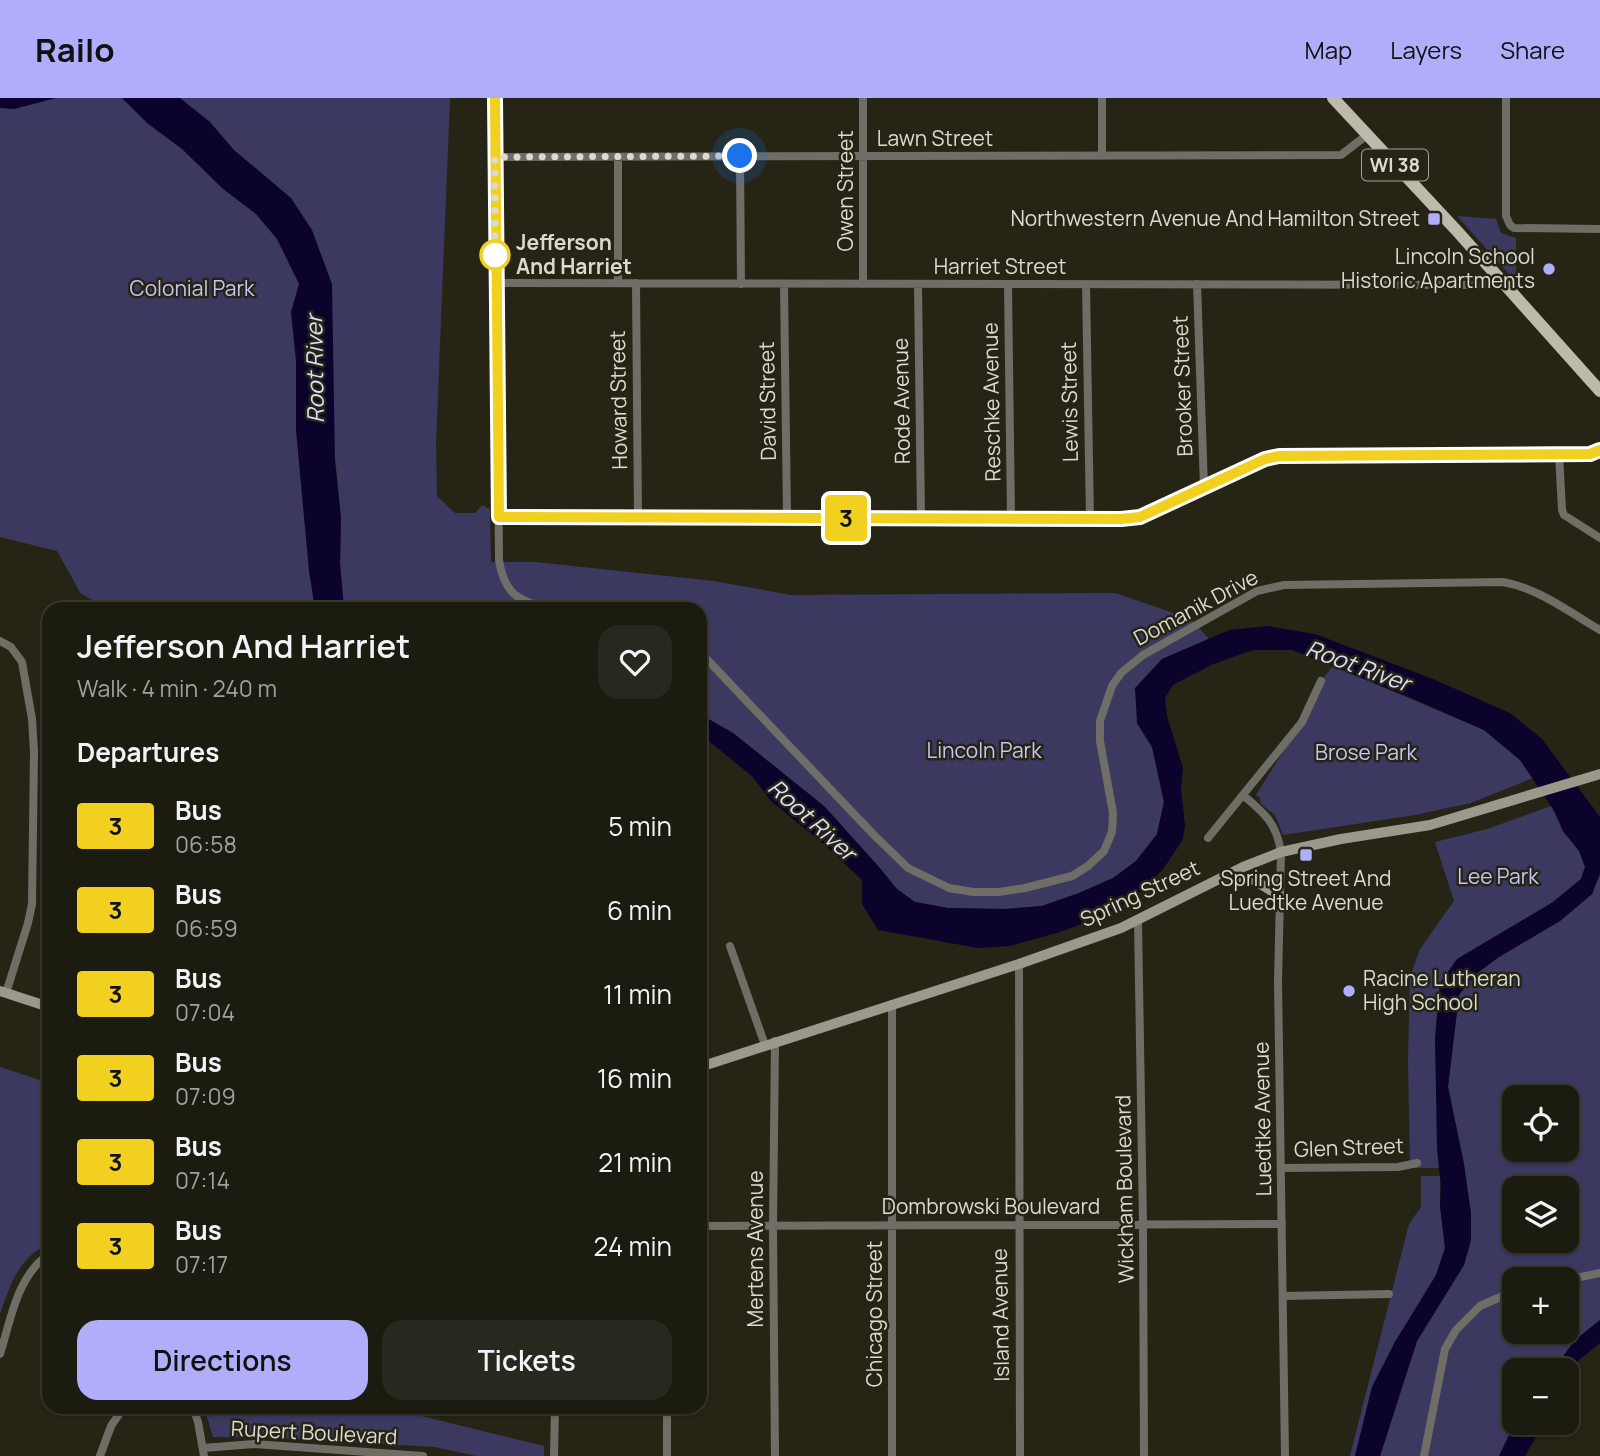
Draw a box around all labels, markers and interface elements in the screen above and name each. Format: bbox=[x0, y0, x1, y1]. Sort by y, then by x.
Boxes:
text: Railo bbox=[35, 27, 115, 72]
text: Map bbox=[1305, 33, 1352, 66]
text: Layers bbox=[1390, 33, 1462, 66]
text: Share bbox=[1500, 33, 1565, 66]
street label: Lawn Street bbox=[877, 124, 993, 152]
street label: Owen Street bbox=[831, 130, 859, 252]
your location bbox=[722, 138, 757, 173]
road number: WI 38 bbox=[1362, 150, 1428, 180]
place label: Northwestern Avenue And Hamilton Street bbox=[1010, 204, 1420, 232]
marker: Northwestern Avenue And Hamilton Street bbox=[1426, 211, 1442, 227]
place label: Jefferson And Harriet bbox=[516, 228, 632, 280]
marker: Jefferson And Harriet bbox=[480, 240, 510, 270]
place label: Lincoln School Historic Apartments bbox=[1341, 242, 1535, 294]
street label: Harriet Street bbox=[934, 252, 1066, 280]
marker: Lincoln School Historic Apartments bbox=[1541, 261, 1557, 277]
park label: Colonial Park bbox=[130, 274, 255, 302]
water label: Root River bbox=[297, 312, 331, 423]
street label: Brooker Street bbox=[1166, 315, 1198, 457]
street label: Reschke Avenue bbox=[976, 322, 1006, 482]
street label: Howard Street bbox=[603, 330, 633, 470]
street label: Rode Avenue bbox=[886, 338, 916, 464]
street label: David Street bbox=[752, 341, 782, 461]
street label: Lewis Street bbox=[1054, 342, 1084, 463]
line badge: 3 bbox=[823, 495, 869, 541]
text: 3 bbox=[839, 501, 853, 534]
street label: Domanik Drive bbox=[1128, 563, 1263, 652]
text: Jefferson And Harriet bbox=[77, 623, 410, 668]
button: heart bbox=[598, 625, 672, 699]
water label: Root River bbox=[1302, 631, 1417, 700]
text: Walk · 4 min · 240 m bbox=[77, 672, 277, 704]
text: Departures bbox=[77, 734, 219, 770]
park label: Lincoln Park bbox=[926, 736, 1042, 764]
park label: Brose Park bbox=[1315, 738, 1418, 766]
water label: Root River bbox=[762, 771, 866, 869]
text: Bus bbox=[175, 792, 222, 828]
text: 5 min bbox=[608, 808, 672, 844]
text: 3 bbox=[109, 809, 122, 842]
text: 06:58 bbox=[175, 828, 237, 860]
marker: Spring Street And Luedtke Avenue bbox=[1298, 847, 1314, 863]
street label: Spring Street bbox=[1075, 853, 1204, 933]
park label: Lee Park bbox=[1457, 862, 1539, 890]
place label: Spring Street And Luedtke Avenue bbox=[1221, 864, 1392, 916]
text: Bus bbox=[175, 876, 222, 912]
text: 6 min bbox=[607, 892, 672, 928]
text: 3 bbox=[109, 893, 122, 926]
text: 06:59 bbox=[175, 912, 238, 944]
text: Bus bbox=[175, 960, 222, 996]
place label: Racine Lutheran High School bbox=[1363, 964, 1521, 1016]
text: 11 min bbox=[603, 976, 672, 1012]
text: 3 bbox=[109, 977, 122, 1010]
marker: Racine Lutheran High School bbox=[1341, 983, 1357, 999]
text: 07:04 bbox=[175, 996, 235, 1028]
street label: Luedtke Avenue bbox=[1247, 1041, 1277, 1197]
text: Bus bbox=[175, 1044, 222, 1080]
text: 16 min bbox=[597, 1060, 672, 1096]
text: 3 bbox=[109, 1061, 122, 1094]
text: 07:09 bbox=[175, 1080, 236, 1112]
map controls bbox=[1502, 1085, 1579, 1435]
button: locate bbox=[1502, 1085, 1579, 1162]
street label: Wickham Boulevard bbox=[1108, 1095, 1140, 1283]
text: Bus bbox=[175, 1128, 222, 1164]
street label: Glen Street bbox=[1293, 1131, 1404, 1163]
text: 21 min bbox=[598, 1144, 672, 1180]
text: 3 bbox=[109, 1145, 122, 1178]
text: 07:14 bbox=[175, 1164, 230, 1196]
street label: Mertens Avenue bbox=[741, 1170, 769, 1328]
button: layers bbox=[1502, 1176, 1579, 1253]
street label: Dombrowski Boulevard bbox=[882, 1192, 1100, 1220]
text: Bus bbox=[175, 1212, 222, 1248]
text: 24 min bbox=[594, 1228, 672, 1264]
text: 3 bbox=[109, 1229, 122, 1262]
street label: Chicago Street bbox=[860, 1241, 888, 1387]
text: 07:17 bbox=[175, 1248, 228, 1280]
street label: Island Avenue bbox=[985, 1248, 1015, 1382]
button: + bbox=[1502, 1267, 1579, 1344]
button: Directions bbox=[77, 1320, 368, 1400]
button: Tickets bbox=[382, 1320, 672, 1400]
button: − bbox=[1502, 1358, 1579, 1435]
street label: Rupert Boulevard bbox=[230, 1414, 398, 1450]

